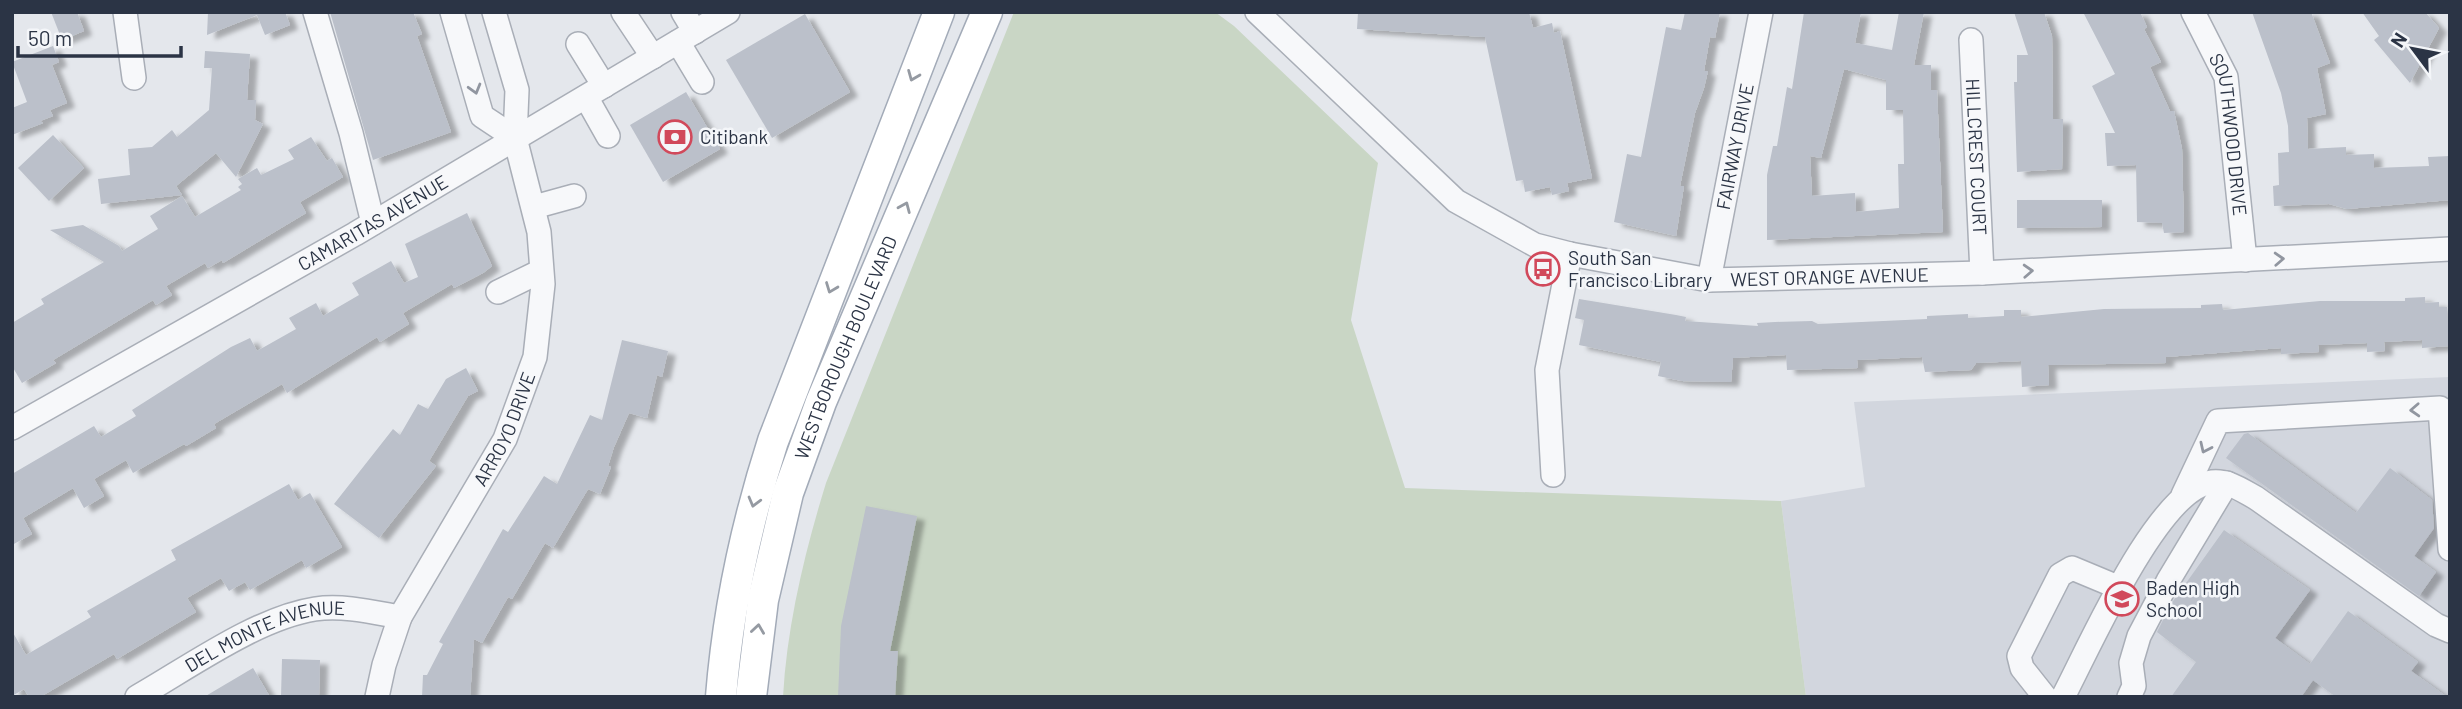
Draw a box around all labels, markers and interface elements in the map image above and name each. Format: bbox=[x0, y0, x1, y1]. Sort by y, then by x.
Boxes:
scale bar bbox=[18, 14, 180, 58]
north arrow bbox=[2378, 14, 2448, 84]
text: 50 m bbox=[28, 25, 72, 50]
text: N bbox=[2385, 28, 2411, 51]
street label: SOUTHWOOD DRIVE bbox=[2205, 49, 2252, 217]
one-way arrow bbox=[908, 69, 922, 81]
street label: HILLCREST COURT bbox=[1962, 78, 1992, 236]
street label: FAIRWAY DRIVE bbox=[1711, 81, 1758, 212]
one-way arrow bbox=[466, 83, 481, 95]
bank icon: Citibank bbox=[656, 118, 694, 156]
place label: Citibank bbox=[700, 125, 768, 148]
street label: CAMARITAS AVENUE bbox=[293, 169, 452, 275]
one-way arrow bbox=[896, 202, 910, 214]
street label: WESTBOROUGH BOULEVARD bbox=[789, 232, 901, 462]
place label: South San Francisco Library bbox=[1568, 246, 1712, 291]
bus stop icon: South San Francisco Library bbox=[1524, 250, 1562, 288]
one-way arrow bbox=[2274, 251, 2285, 266]
street label: WEST ORANGE AVENUE bbox=[1730, 262, 1929, 290]
one-way arrow bbox=[2022, 263, 2033, 278]
one-way arrow bbox=[825, 281, 839, 293]
street label: ARROYO DRIVE bbox=[468, 369, 540, 490]
one-way arrow bbox=[2409, 402, 2420, 417]
one-way arrow bbox=[2199, 441, 2213, 453]
one-way arrow bbox=[748, 495, 762, 507]
place label: Baden High School bbox=[2146, 576, 2240, 621]
school or university icon: Baden High School bbox=[2103, 580, 2141, 618]
street label: DEL MONTE AVENUE bbox=[180, 596, 346, 677]
one-way arrow bbox=[751, 623, 766, 635]

